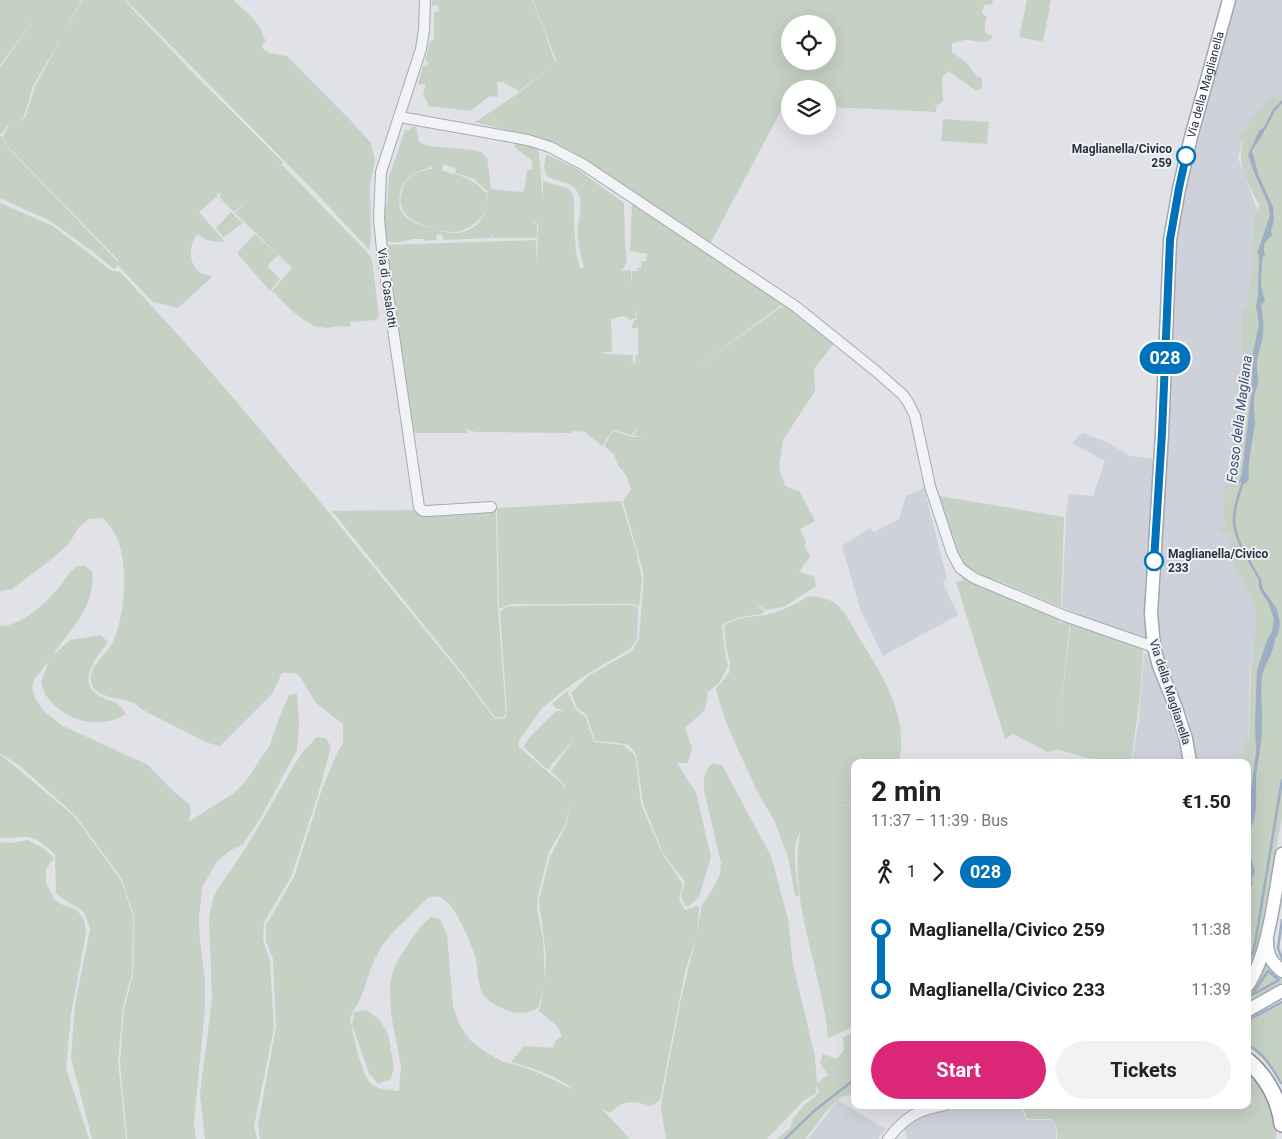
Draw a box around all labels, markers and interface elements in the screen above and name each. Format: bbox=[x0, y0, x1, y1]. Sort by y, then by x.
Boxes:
map controls bbox=[781, 15, 836, 135]
button: locate bbox=[781, 15, 836, 70]
street label: Via della Maglianella bbox=[1184, 30, 1227, 140]
button: layers bbox=[781, 80, 836, 135]
place label: Maglianella/Civico 259 bbox=[1072, 142, 1172, 170]
marker: Maglianella/Civico 259 bbox=[1176, 146, 1196, 166]
street label: Via di Casalotti bbox=[374, 247, 400, 329]
line badge: 028 bbox=[1136, 342, 1194, 374]
text: 028 bbox=[1150, 347, 1180, 368]
water label: Fosso della Magliana bbox=[1223, 354, 1255, 484]
place label: Maglianella/Civico 233 bbox=[1168, 547, 1269, 575]
marker: Maglianella/Civico 233 bbox=[1144, 551, 1164, 571]
street label: Via della Maglianella bbox=[1146, 638, 1194, 746]
text: 2 min bbox=[871, 775, 941, 808]
text: €1.50 bbox=[1182, 790, 1231, 813]
text: 11:37 – 11:39 · Bus bbox=[871, 811, 1008, 830]
icon: walk bbox=[871, 858, 899, 886]
icon: forward bbox=[924, 858, 952, 886]
text: 028 bbox=[970, 861, 1001, 882]
text: 1 bbox=[907, 862, 916, 881]
text: Maglianella/Civico 259 bbox=[909, 918, 1105, 941]
text: 11:38 bbox=[1191, 920, 1231, 939]
text: Maglianella/Civico 233 bbox=[909, 978, 1105, 1001]
text: 11:39 bbox=[1191, 980, 1231, 999]
button: Start bbox=[871, 1041, 1046, 1099]
button: Tickets bbox=[1056, 1041, 1231, 1099]

